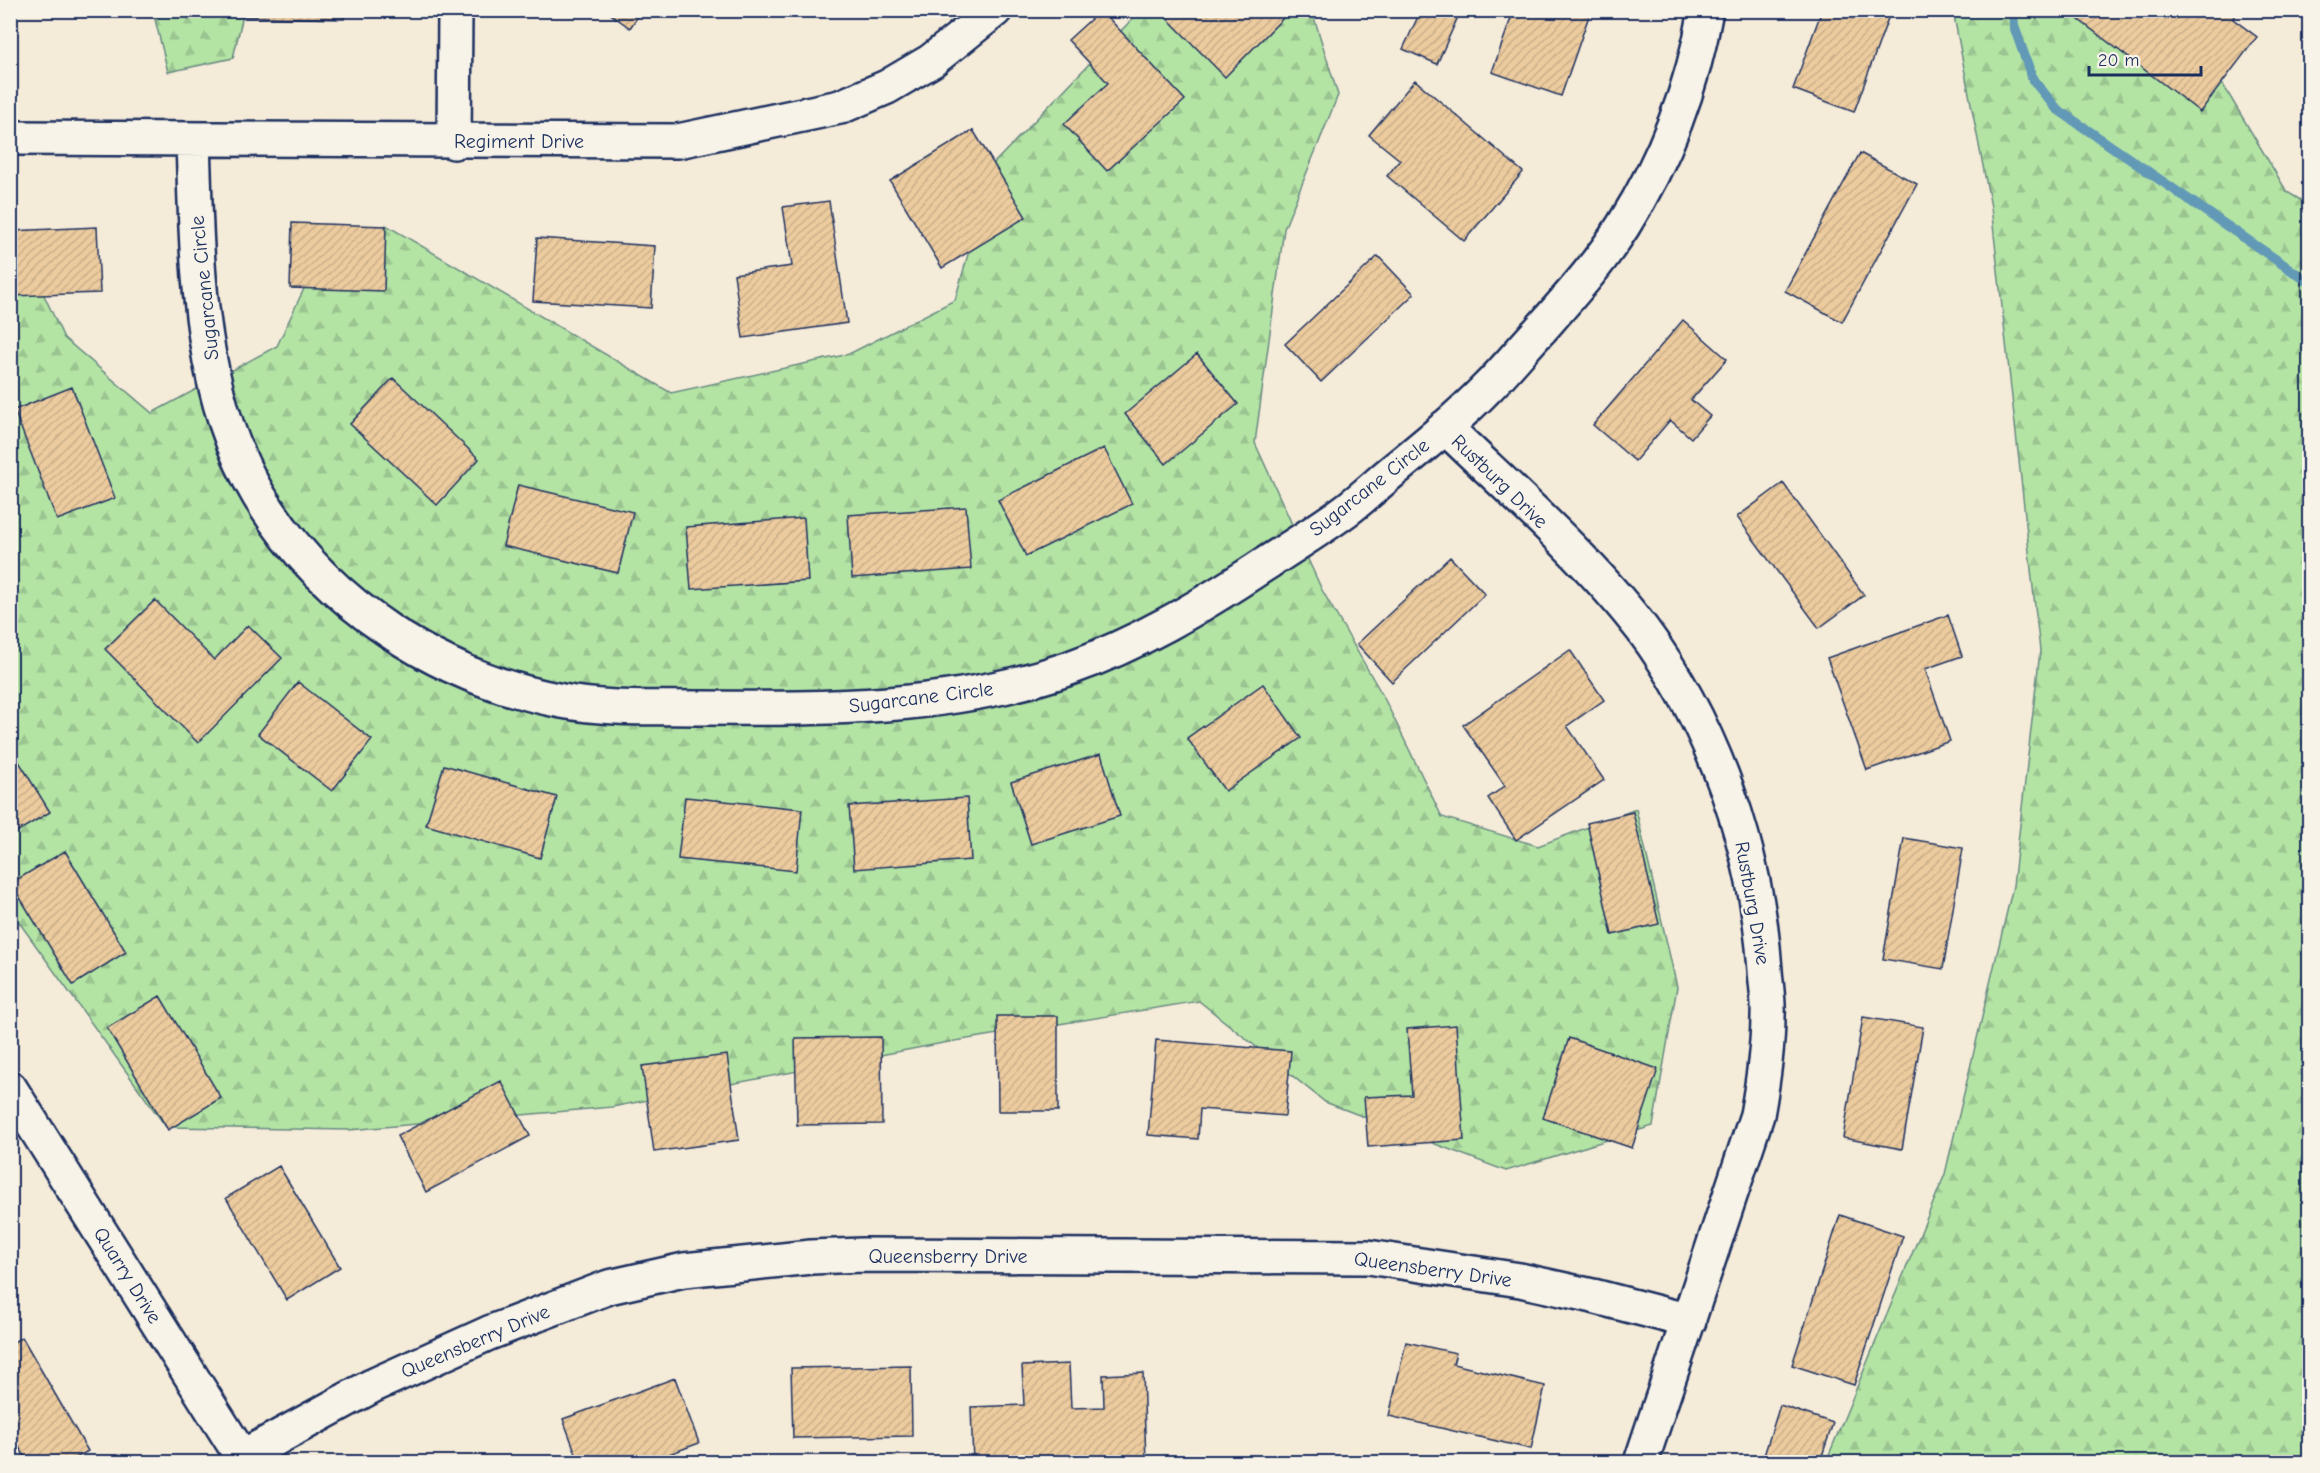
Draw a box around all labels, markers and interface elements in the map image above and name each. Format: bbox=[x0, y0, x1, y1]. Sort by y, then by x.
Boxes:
scale bar bbox=[2089, 39, 2202, 77]
text: 20 m bbox=[2098, 50, 2139, 71]
street label: Regiment Drive bbox=[454, 130, 584, 153]
street label: Sugarcane Circle bbox=[185, 214, 224, 361]
street label: Rustburg Drive bbox=[1447, 430, 1553, 533]
street label: Sugarcane Circle bbox=[1305, 434, 1434, 541]
street label: Sugarcane Circle bbox=[847, 677, 995, 718]
street label: Rustburg Drive bbox=[1730, 840, 1775, 967]
street label: Quarry Drive bbox=[89, 1223, 166, 1328]
street label: Queensberry Drive bbox=[868, 1245, 1028, 1268]
street label: Queensberry Drive bbox=[1353, 1247, 1513, 1292]
street label: Queensberry Drive bbox=[397, 1300, 553, 1383]

